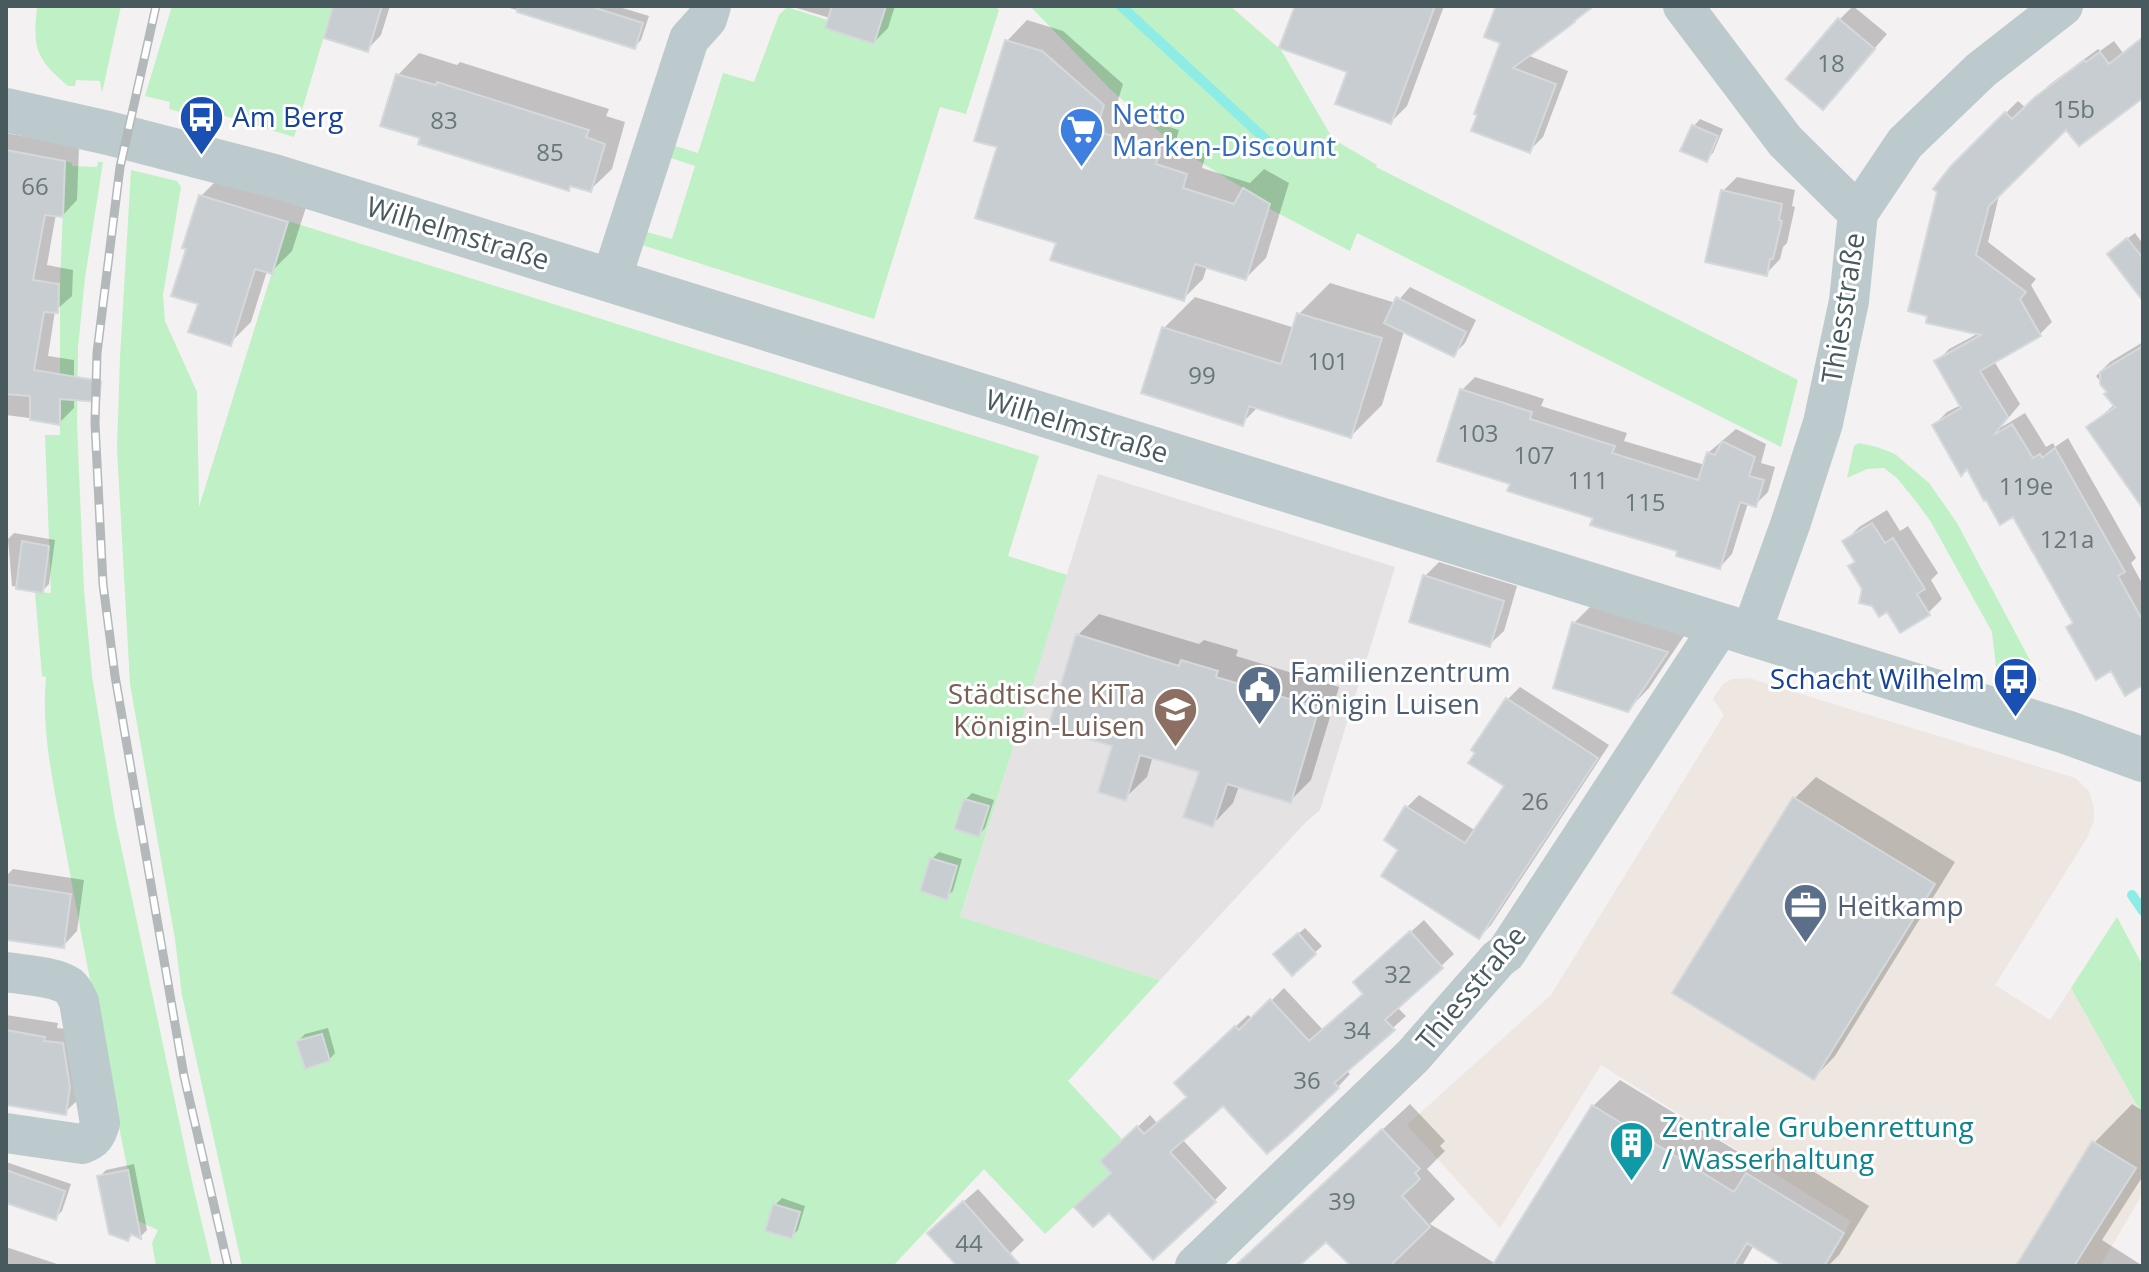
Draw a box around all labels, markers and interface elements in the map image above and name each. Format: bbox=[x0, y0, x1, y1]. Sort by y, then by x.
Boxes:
house number: 18 bbox=[1817, 46, 1845, 79]
house number: 15b bbox=[2053, 92, 2095, 125]
bus stop icon: Am Berg bbox=[177, 93, 225, 156]
place label: Netto Marken-Discount bbox=[1112, 94, 1336, 164]
place label: Am Berg bbox=[232, 97, 343, 135]
house number: 83 bbox=[430, 103, 458, 136]
supermarket icon: Netto Marken-Discount bbox=[1057, 106, 1105, 169]
house number: 85 bbox=[536, 135, 564, 168]
house number: 66 bbox=[21, 169, 49, 202]
street label: Wilhelmstraße bbox=[362, 186, 554, 278]
street label: Thiesstraße bbox=[1811, 230, 1873, 386]
house number: 101 bbox=[1307, 344, 1349, 377]
house number: 99 bbox=[1188, 358, 1216, 391]
street label: Wilhelmstraße bbox=[981, 379, 1173, 471]
house number: 103 bbox=[1457, 416, 1499, 449]
house number: 107 bbox=[1513, 438, 1555, 471]
house number: 111 bbox=[1567, 463, 1609, 496]
house number: 119e bbox=[1999, 469, 2053, 502]
house number: 115 bbox=[1624, 485, 1666, 518]
house number: 121a bbox=[2040, 522, 2094, 555]
place label: Familienzentrum Königin Luisen bbox=[1290, 652, 1511, 722]
bus stop icon: Schacht Wilhelm bbox=[1992, 655, 2040, 718]
place label: Schacht Wilhelm bbox=[1770, 659, 1985, 697]
public building icon: Familienzentrum Königin Luisen bbox=[1235, 664, 1283, 727]
place label: Städtische KiTa Königin-Luisen bbox=[948, 674, 1145, 744]
school or university icon: Städtische KiTa Königin-Luisen bbox=[1152, 686, 1200, 749]
house number: 26 bbox=[1521, 784, 1549, 817]
office icon: Heitkamp bbox=[1782, 882, 1830, 945]
place label: Heitkamp bbox=[1837, 886, 1964, 924]
street label: Thiesstraße bbox=[1407, 917, 1534, 1058]
house number: 32 bbox=[1384, 957, 1412, 990]
house number: 34 bbox=[1343, 1013, 1371, 1046]
house number: 36 bbox=[1293, 1063, 1321, 1096]
place label: Zentrale Grubenrettung / Wasserhaltung bbox=[1662, 1107, 1974, 1177]
building icon: Zentrale Grubenrettung / Wasserhaltung bbox=[1607, 1119, 1655, 1182]
house number: 39 bbox=[1328, 1184, 1356, 1217]
house number: 44 bbox=[955, 1226, 983, 1259]

